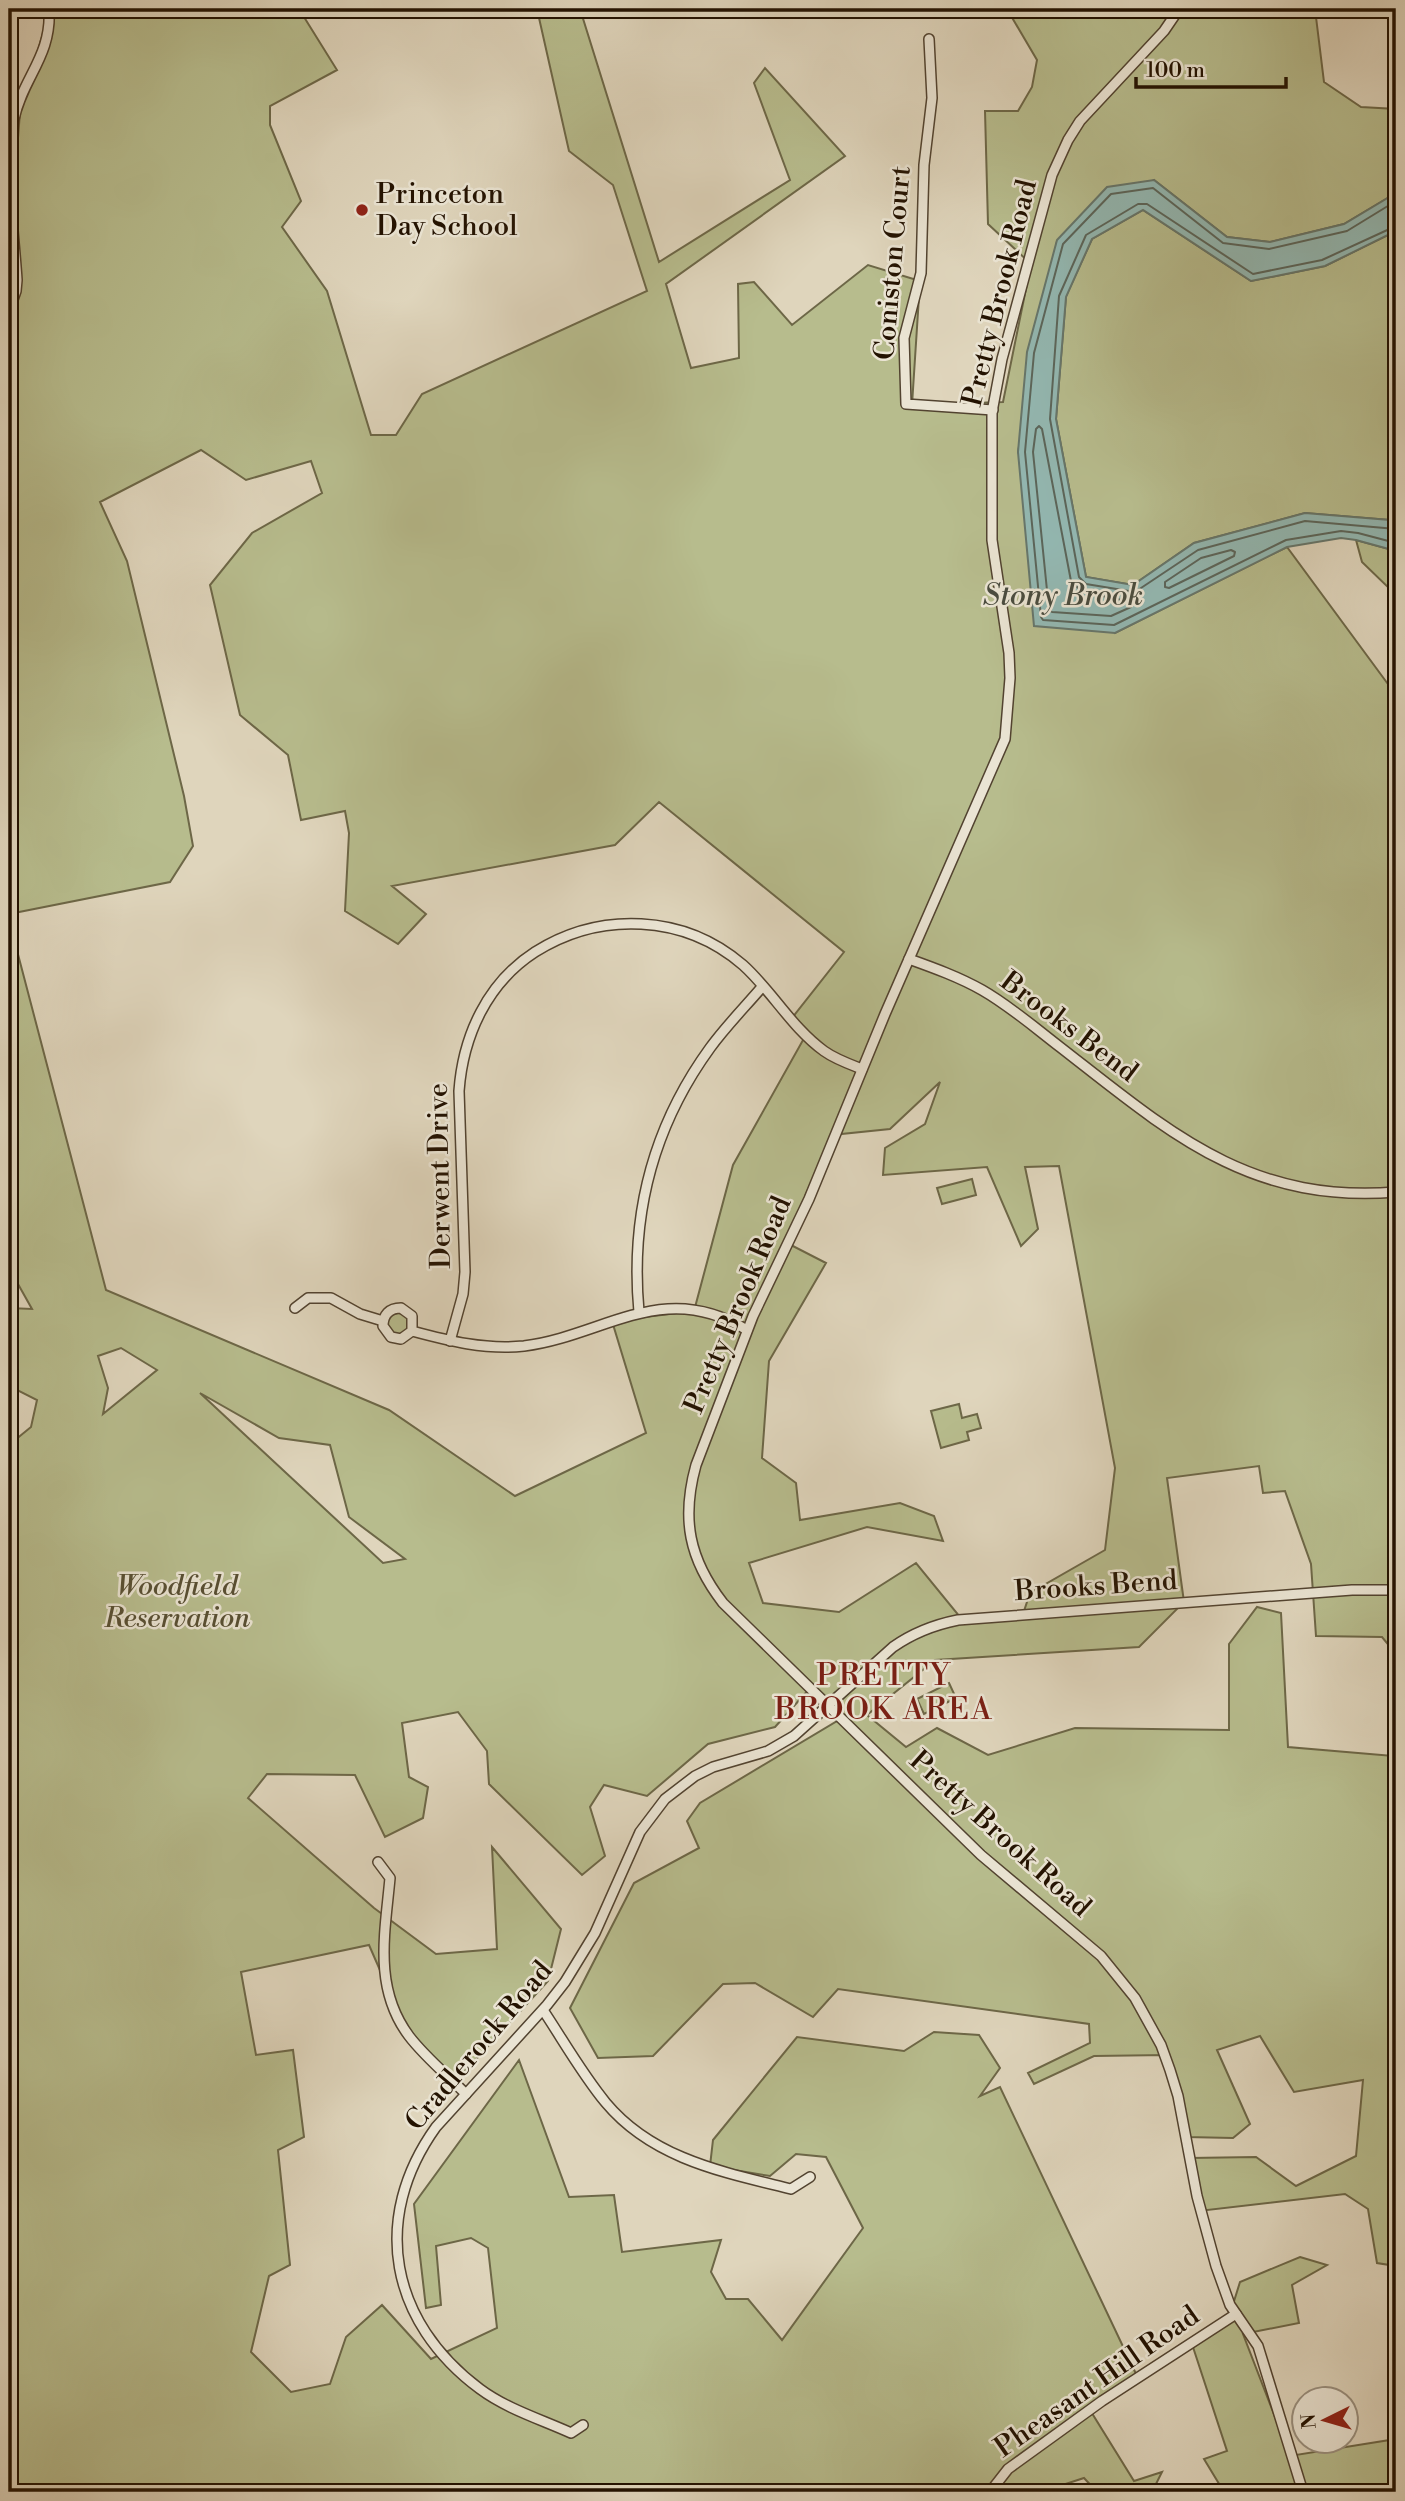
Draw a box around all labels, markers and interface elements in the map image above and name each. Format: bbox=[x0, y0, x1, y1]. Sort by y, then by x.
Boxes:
scale bar bbox=[1136, 46, 1286, 90]
text: 100 m bbox=[1146, 58, 1205, 84]
street label: Coniston Court bbox=[867, 164, 919, 362]
street label: Pretty Brook Road bbox=[955, 176, 1045, 410]
place label: Princeton Day School bbox=[376, 177, 518, 244]
marker: Princeton Day School bbox=[354, 202, 370, 218]
water label: Stony Brook bbox=[983, 577, 1143, 615]
street label: Brooks Bend bbox=[993, 963, 1145, 1090]
street label: Derwent Drive bbox=[421, 1083, 459, 1269]
street label: Pretty Brook Road bbox=[676, 1191, 800, 1419]
street label: Brooks Bend bbox=[1012, 1563, 1179, 1609]
park label: Woodfield Reservation bbox=[103, 1569, 250, 1636]
district label: PRETTY BROOK AREA bbox=[773, 1657, 994, 1729]
street label: Pretty Brook Road bbox=[902, 1743, 1098, 1925]
street label: Cradlerock Road bbox=[398, 1954, 560, 2138]
street label: Pheasant Hill Road bbox=[988, 2298, 1206, 2466]
north arrow bbox=[1290, 2386, 1360, 2456]
text: N bbox=[1296, 2413, 1322, 2430]

